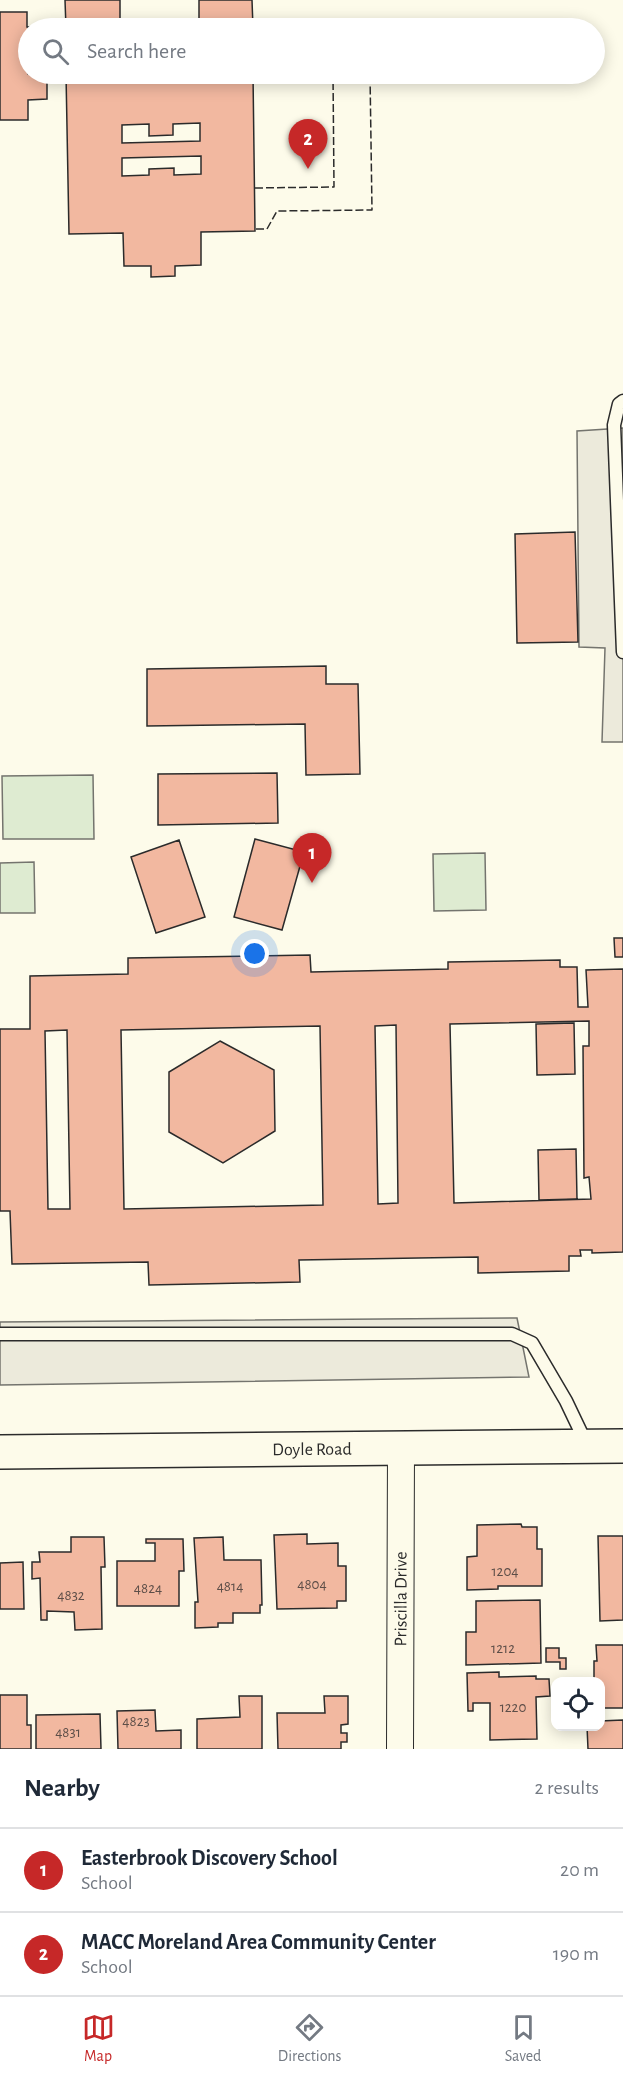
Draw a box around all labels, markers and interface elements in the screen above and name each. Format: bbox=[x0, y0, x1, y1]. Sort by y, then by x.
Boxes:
search box bbox=[18, 18, 605, 84]
icon: search bbox=[39, 35, 72, 68]
text: Search here bbox=[87, 40, 186, 62]
pin: 2 bbox=[288, 120, 328, 169]
pin: 1 bbox=[292, 834, 332, 883]
your location bbox=[240, 939, 269, 968]
street label: Doyle Road bbox=[272, 1441, 352, 1459]
street label: Priscilla Drive bbox=[392, 1551, 411, 1647]
house number: 1204 bbox=[491, 1564, 519, 1579]
house number: 4804 bbox=[297, 1577, 327, 1592]
house number: 4814 bbox=[217, 1579, 243, 1594]
house number: 4824 bbox=[134, 1581, 162, 1596]
house number: 4832 bbox=[57, 1588, 85, 1603]
house number: 1212 bbox=[491, 1641, 515, 1656]
map controls bbox=[551, 1677, 605, 1731]
button: locate bbox=[551, 1677, 605, 1731]
house number: 1220 bbox=[500, 1700, 526, 1715]
house number: 4823 bbox=[122, 1714, 150, 1729]
house number: 4831 bbox=[55, 1725, 81, 1740]
text: Nearby bbox=[24, 1775, 100, 1801]
text: 2 results bbox=[535, 1778, 599, 1798]
text: Easterbrook Discovery School bbox=[81, 1847, 338, 1869]
text: 1 bbox=[40, 1860, 47, 1880]
text: 20 m bbox=[560, 1860, 599, 1880]
text: School bbox=[81, 1873, 133, 1893]
text: MACC Moreland Area Community Center bbox=[81, 1931, 436, 1953]
text: 2 bbox=[39, 1944, 48, 1964]
text: 190 m bbox=[553, 1944, 599, 1964]
text: School bbox=[81, 1957, 133, 1977]
tab: Map bbox=[82, 2011, 115, 2066]
tab: Directions bbox=[278, 2011, 342, 2066]
tab: Saved bbox=[505, 2011, 541, 2066]

